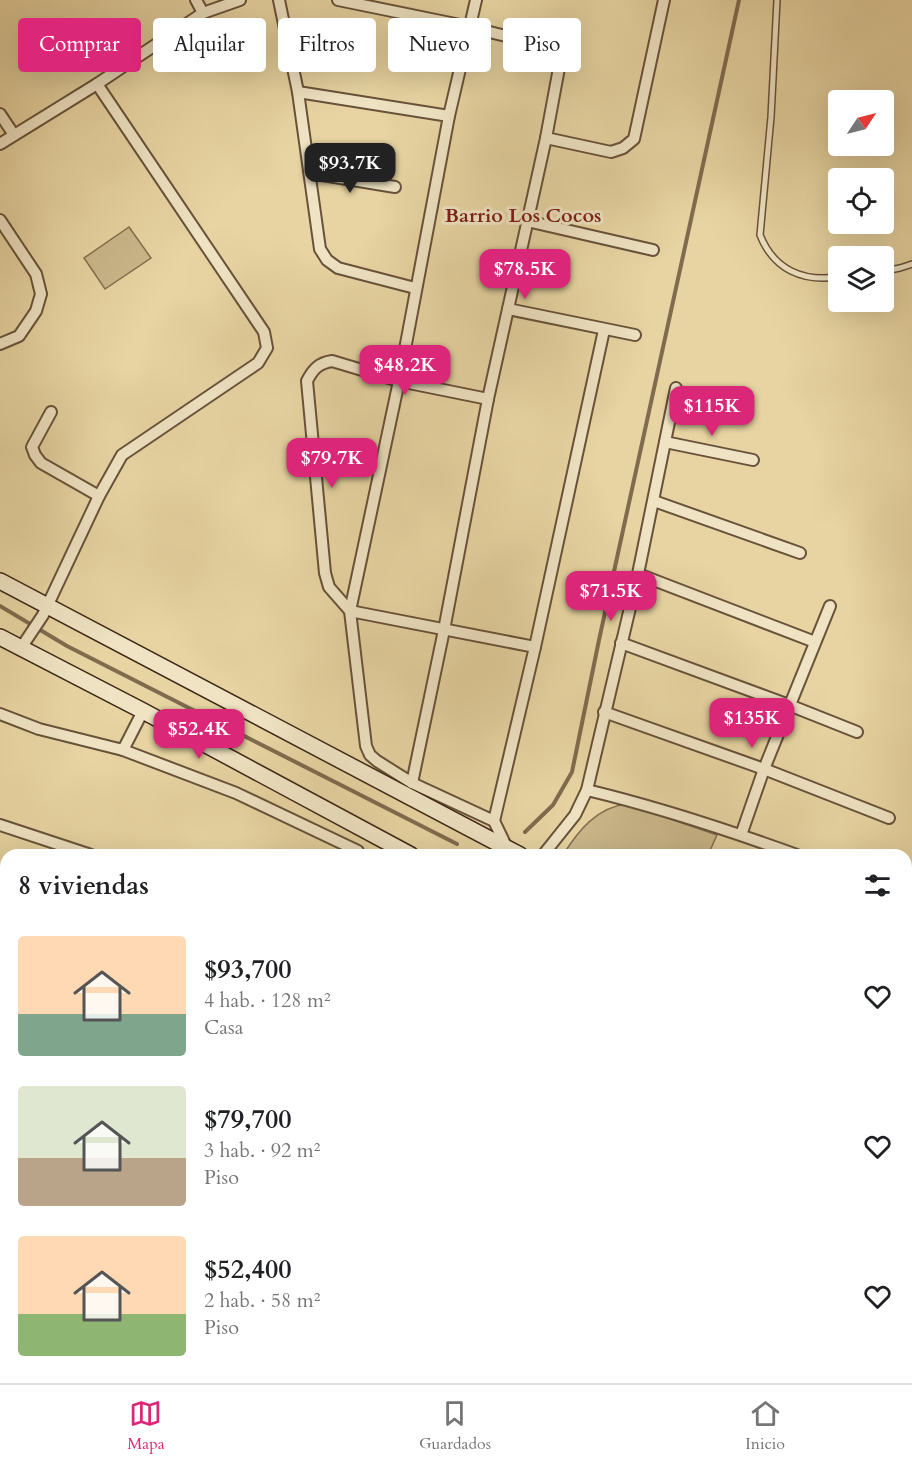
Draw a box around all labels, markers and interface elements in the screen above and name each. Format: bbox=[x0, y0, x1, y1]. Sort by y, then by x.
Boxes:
chip: Comprar bbox=[18, 18, 141, 72]
chip: Alquilar bbox=[153, 18, 266, 72]
chip: Filtros bbox=[278, 18, 376, 72]
chip: Nuevo bbox=[388, 18, 491, 72]
chip: Piso bbox=[503, 18, 581, 72]
north arrow bbox=[828, 90, 894, 156]
map controls bbox=[828, 90, 894, 312]
pin: $93.7K bbox=[301, 143, 399, 194]
text: $93.7K bbox=[319, 149, 381, 176]
button: locate bbox=[828, 168, 894, 234]
district label: Barrio Los Cocos bbox=[444, 202, 602, 229]
button: layers bbox=[828, 246, 894, 312]
pin: $78.5K bbox=[476, 249, 574, 300]
text: $78.5K bbox=[494, 255, 556, 282]
pin: $48.2K bbox=[356, 345, 454, 396]
text: $48.2K bbox=[374, 351, 436, 378]
pin: $115K bbox=[670, 386, 754, 437]
text: $115K bbox=[683, 392, 741, 419]
pin: $79.7K bbox=[283, 438, 381, 489]
text: $79.7K bbox=[301, 444, 363, 471]
pin: $71.5K bbox=[562, 571, 660, 622]
text: $71.5K bbox=[580, 577, 642, 604]
pin: $135K bbox=[710, 698, 794, 749]
text: $135K bbox=[723, 704, 781, 731]
pin: $52.4K bbox=[150, 709, 248, 760]
text: $52.4K bbox=[168, 715, 230, 742]
text: 8 viviendas bbox=[18, 868, 149, 903]
icon: filters bbox=[861, 869, 894, 902]
text: $93,700 bbox=[204, 952, 292, 987]
icon: home bbox=[66, 960, 138, 1032]
icon: heart bbox=[861, 980, 894, 1013]
text: 4 hab. · 128 m² bbox=[204, 987, 331, 1014]
text: Casa bbox=[204, 1014, 243, 1041]
text: $79,700 bbox=[204, 1102, 292, 1137]
icon: home bbox=[66, 1110, 138, 1182]
icon: heart bbox=[861, 1130, 894, 1163]
text: 3 hab. · 92 m² bbox=[204, 1137, 320, 1164]
text: Piso bbox=[204, 1164, 239, 1191]
text: $52,400 bbox=[204, 1252, 292, 1287]
icon: home bbox=[66, 1260, 138, 1332]
icon: heart bbox=[861, 1280, 894, 1313]
text: 2 hab. · 58 m² bbox=[204, 1287, 320, 1314]
text: Piso bbox=[204, 1314, 239, 1341]
tab: Mapa bbox=[127, 1397, 165, 1455]
tab: Guardados bbox=[419, 1397, 491, 1455]
tab: Inicio bbox=[745, 1397, 785, 1455]

